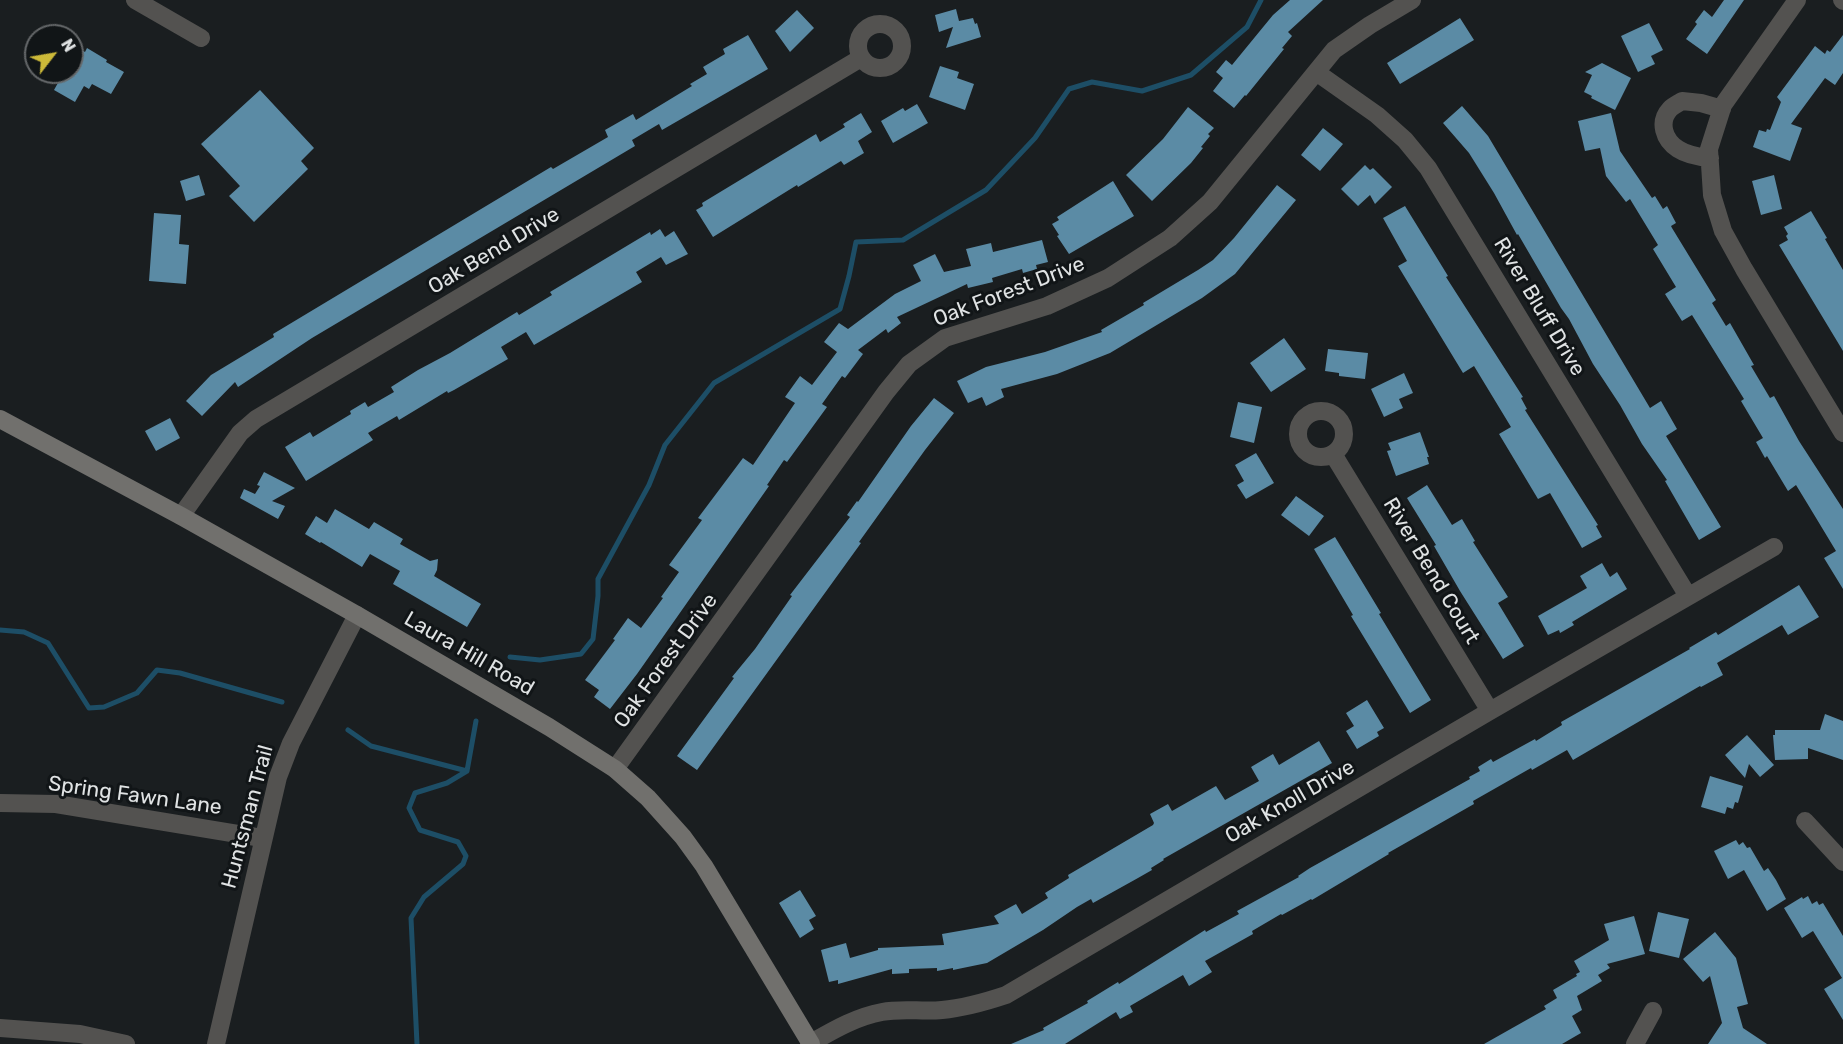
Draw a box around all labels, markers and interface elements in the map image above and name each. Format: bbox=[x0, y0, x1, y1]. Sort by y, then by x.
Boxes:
north arrow bbox=[24, 24, 84, 84]
text: N bbox=[57, 36, 79, 55]
street label: Oak Bend Drive bbox=[424, 202, 564, 300]
street label: River Bluff Drive bbox=[1488, 233, 1590, 381]
street label: Oak Forest Drive bbox=[930, 252, 1088, 332]
street label: River Bend Court bbox=[1377, 493, 1485, 649]
street label: Oak Forest Drive bbox=[609, 589, 723, 733]
street label: Laura Hill Road bbox=[400, 607, 538, 701]
street label: Huntsman Trail bbox=[217, 743, 279, 891]
street label: Oak Knoll Drive bbox=[1221, 755, 1359, 849]
street label: Spring Fawn Lane bbox=[47, 771, 223, 821]

